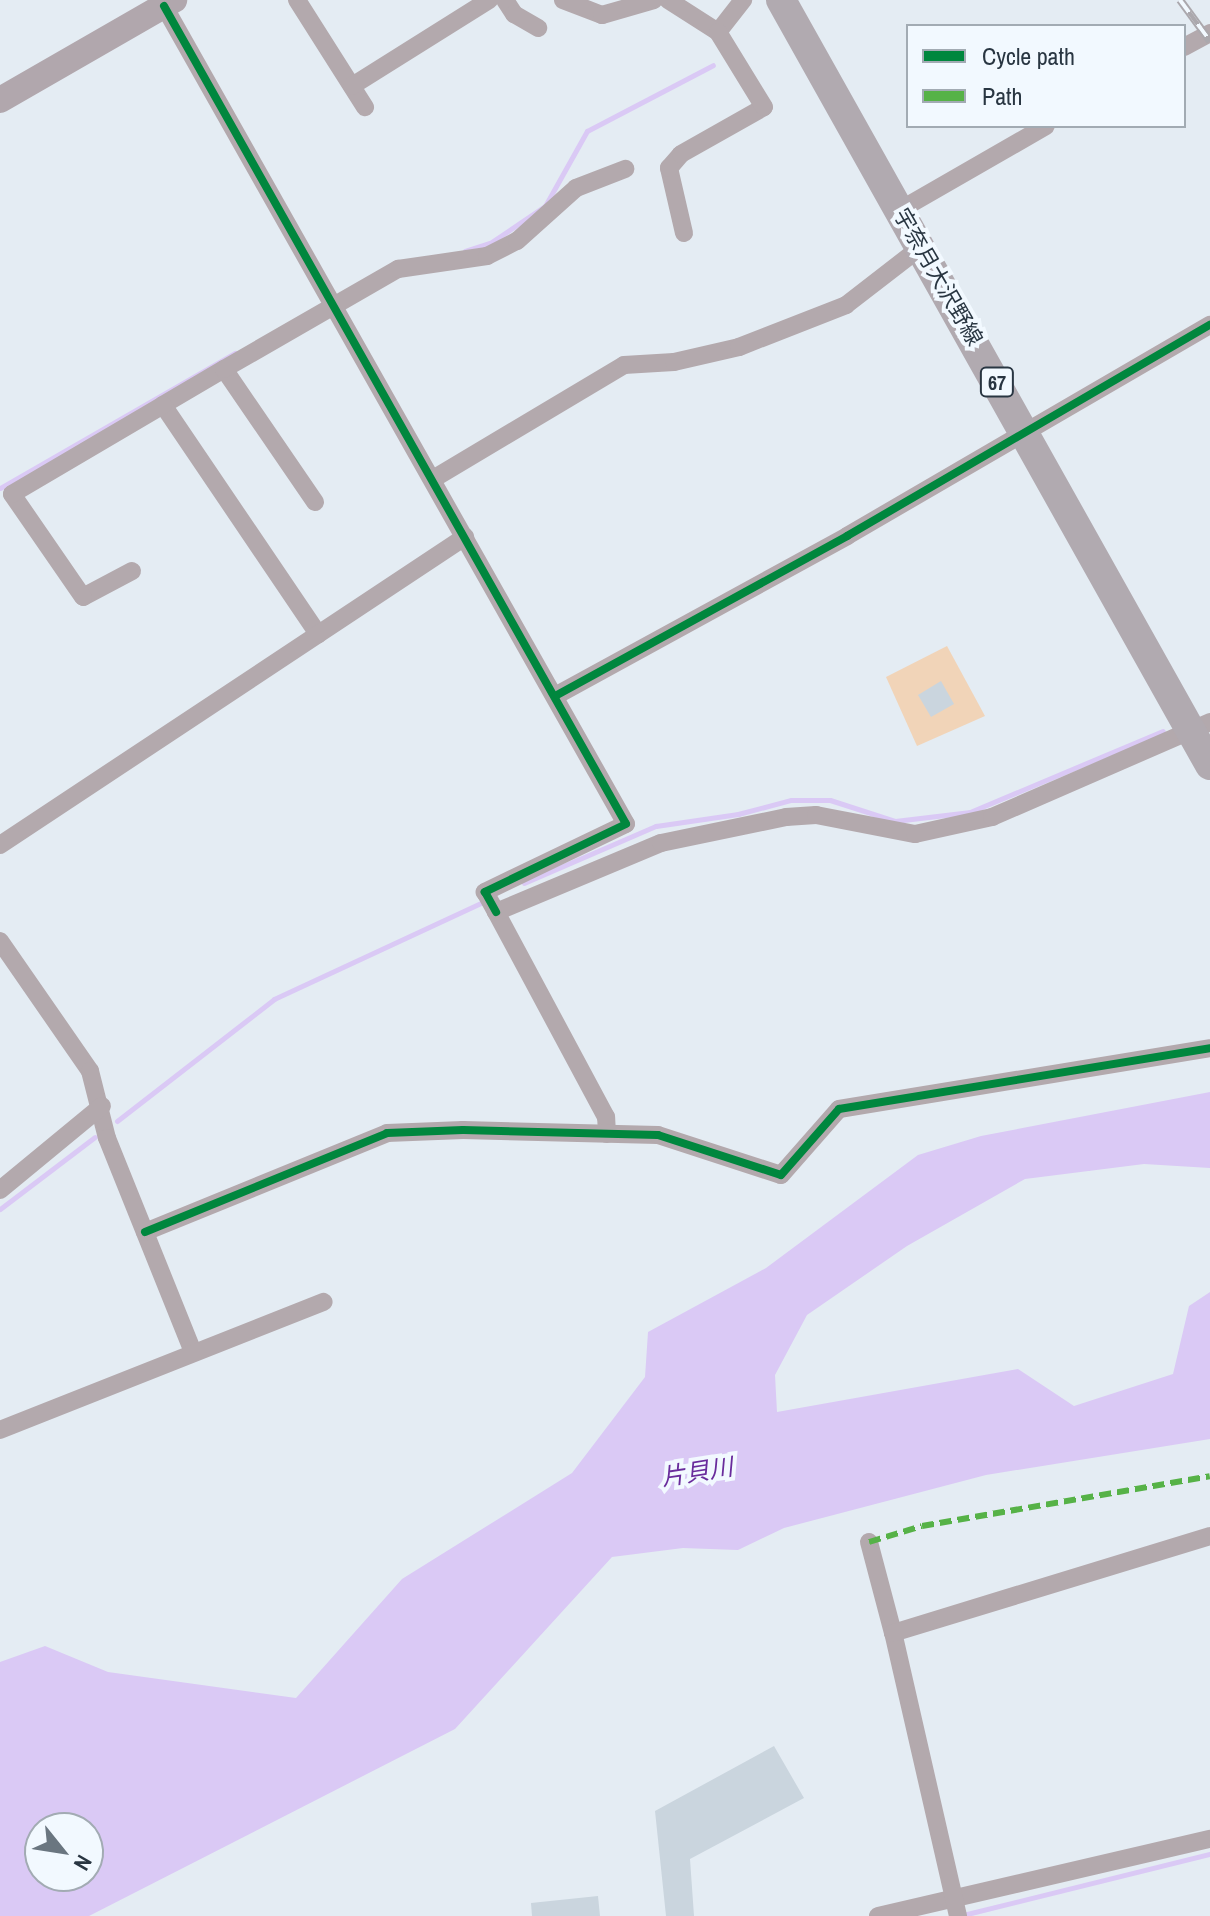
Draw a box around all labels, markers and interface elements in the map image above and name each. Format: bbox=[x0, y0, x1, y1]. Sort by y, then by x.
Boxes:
legend bbox=[906, 24, 1186, 128]
text: Cycle path bbox=[982, 40, 1075, 72]
text: Path bbox=[982, 80, 1023, 112]
street label: 宇奈月大沢野線 bbox=[888, 204, 988, 350]
road number: 67 bbox=[979, 366, 1015, 398]
water label: 片貝川 bbox=[659, 1452, 735, 1492]
north arrow bbox=[24, 1812, 104, 1892]
text: N bbox=[67, 1850, 99, 1876]

